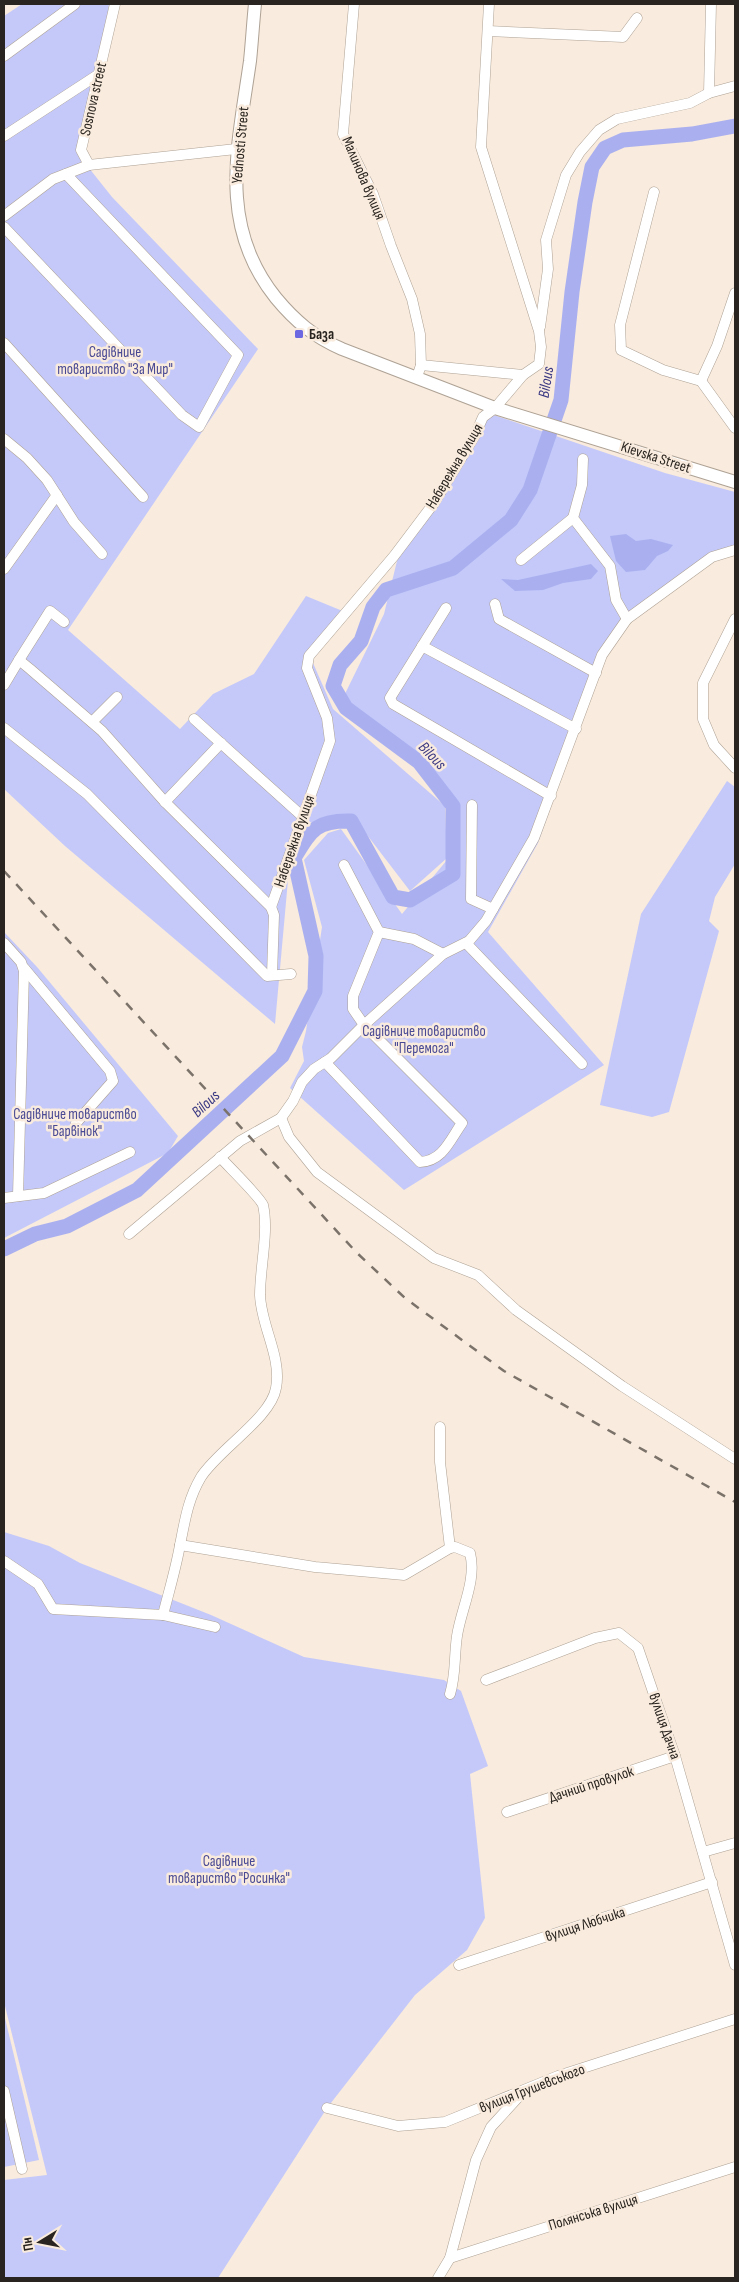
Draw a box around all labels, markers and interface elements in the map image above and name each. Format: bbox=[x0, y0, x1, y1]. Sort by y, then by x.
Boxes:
street label: Sosnova street bbox=[76, 60, 111, 138]
street label: Yednosti Street bbox=[228, 105, 253, 184]
street label: Малинова вулиця bbox=[337, 134, 390, 223]
place label: База bbox=[309, 325, 334, 344]
marker: База bbox=[293, 328, 305, 340]
park label: Садівниче товариство "За Мир" bbox=[57, 343, 173, 379]
water label: Bilous bbox=[535, 365, 558, 399]
street label: Набережна вулиця bbox=[422, 420, 487, 512]
street label: Kievska Street bbox=[619, 437, 694, 478]
water label: Bilous bbox=[414, 738, 450, 774]
street label: Набережна вулиця bbox=[270, 793, 319, 890]
park label: Садівниче товариство "Перемога" bbox=[362, 1022, 486, 1058]
water label: Bilous bbox=[188, 1086, 224, 1122]
park label: Садівниче товариство "Барвінок" bbox=[13, 1105, 137, 1141]
street label: вулиця Дачна bbox=[644, 1690, 685, 1762]
street label: Дачний провулок bbox=[546, 1762, 636, 1807]
park label: Садівниче товариство "Росинка" bbox=[168, 1852, 290, 1888]
street label: вулиця Любчика bbox=[543, 1903, 628, 1946]
street label: вулиця Грушевського bbox=[477, 2060, 588, 2117]
street label: Полянська вулиця bbox=[546, 2190, 640, 2235]
north arrow bbox=[15, 2217, 65, 2267]
text: Пн bbox=[18, 2236, 37, 2252]

